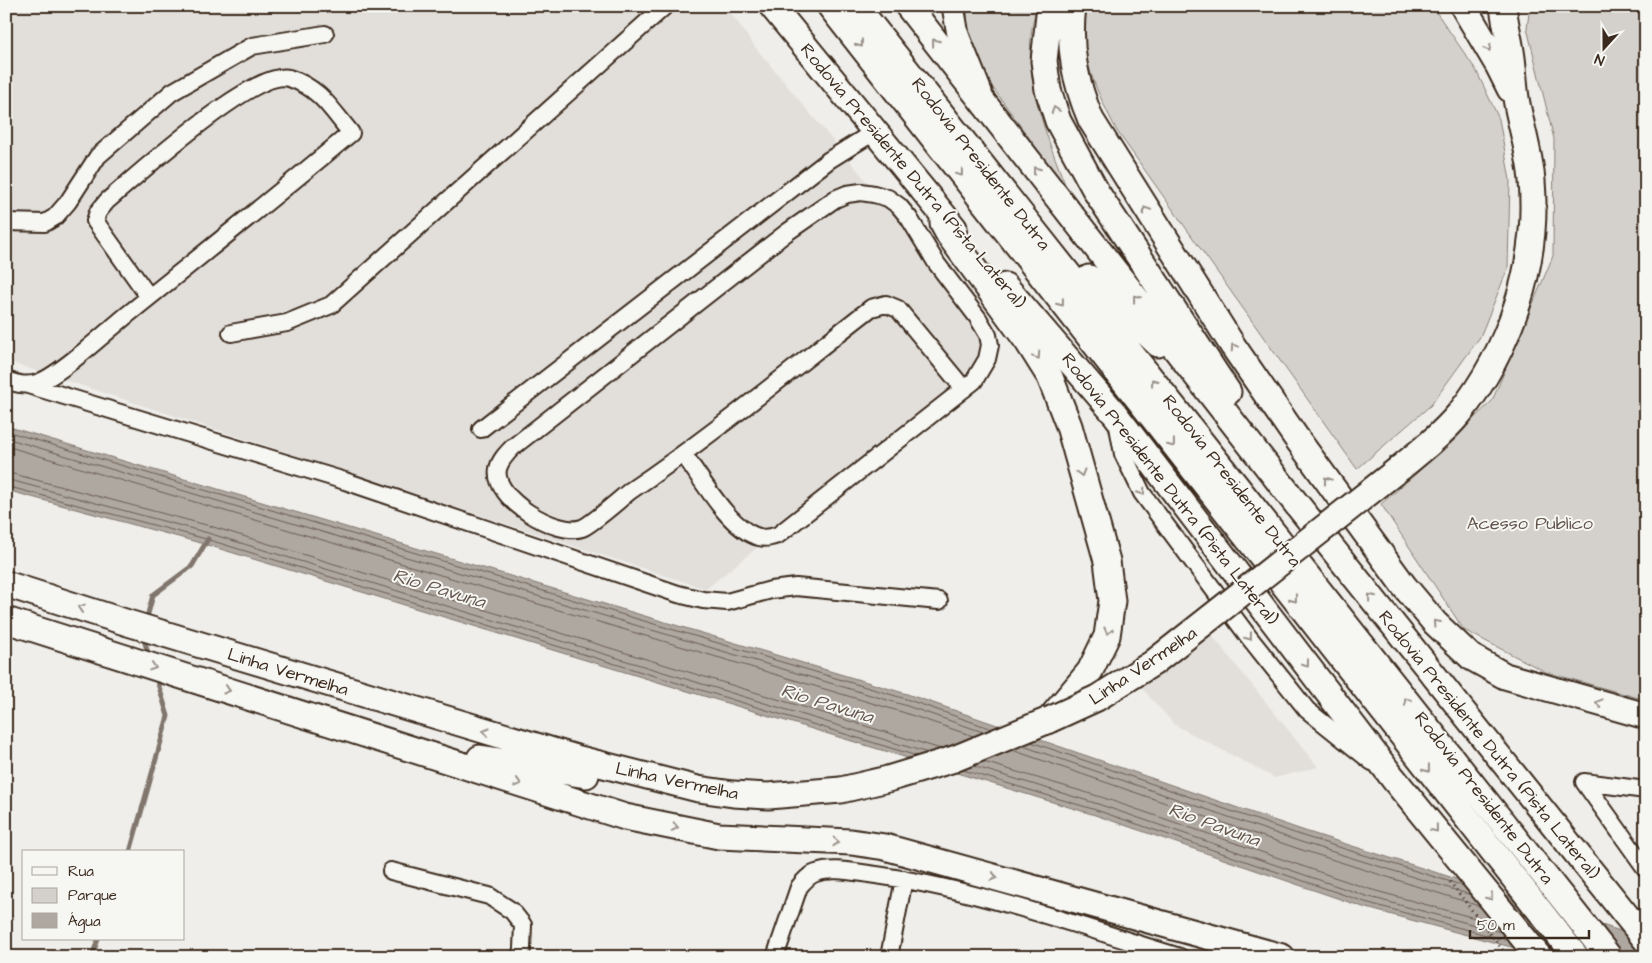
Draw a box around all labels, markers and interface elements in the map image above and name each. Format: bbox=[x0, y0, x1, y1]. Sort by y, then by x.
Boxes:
north arrow bbox=[1580, 22, 1630, 72]
street label: Rodovia Presidente Dutra (Pista Lateral) bbox=[794, 38, 1032, 314]
one-way arrow bbox=[854, 38, 863, 48]
one-way arrow bbox=[933, 39, 941, 48]
one-way arrow bbox=[1482, 42, 1492, 51]
text: N bbox=[1592, 48, 1607, 70]
street label: Rodovia Presidente Dutra bbox=[906, 72, 1056, 256]
one-way arrow bbox=[1050, 107, 1060, 115]
one-way arrow bbox=[954, 167, 962, 176]
one-way arrow bbox=[1033, 167, 1041, 176]
one-way arrow bbox=[1143, 206, 1153, 215]
one-way arrow bbox=[1133, 294, 1142, 304]
one-way arrow bbox=[1055, 297, 1064, 306]
one-way arrow bbox=[1231, 343, 1240, 352]
street label: Rodovia Presidente Dutra (Pista Lateral) bbox=[1056, 348, 1284, 630]
one-way arrow bbox=[1031, 350, 1040, 360]
one-way arrow bbox=[1151, 379, 1159, 388]
street label: Rodovia Presidente Dutra bbox=[1157, 389, 1307, 573]
one-way arrow bbox=[1166, 438, 1174, 447]
one-way arrow bbox=[1076, 468, 1086, 477]
one-way arrow bbox=[1324, 476, 1333, 486]
one-way arrow bbox=[1135, 487, 1145, 496]
park label: Acesso Publico bbox=[1467, 511, 1593, 536]
water label: Rio Pavuna bbox=[390, 562, 490, 616]
one-way arrow bbox=[1288, 594, 1297, 603]
one-way arrow bbox=[1368, 594, 1376, 603]
one-way arrow bbox=[78, 604, 86, 614]
street label: Rodovia Presidente Dutra (Pista Lateral) bbox=[1374, 606, 1604, 884]
one-way arrow bbox=[1433, 619, 1442, 628]
street label: Linha Vermelha bbox=[1084, 621, 1202, 711]
one-way arrow bbox=[1103, 627, 1114, 636]
one-way arrow bbox=[1243, 631, 1251, 640]
street label: Linha Vermelha bbox=[225, 642, 351, 702]
one-way arrow bbox=[1301, 658, 1309, 667]
one-way arrow bbox=[148, 661, 156, 671]
water label: Rio Pavuna bbox=[778, 677, 878, 731]
one-way arrow bbox=[222, 685, 230, 695]
one-way arrow bbox=[1404, 698, 1412, 707]
one-way arrow bbox=[1595, 699, 1603, 709]
street label: Rodovia Presidente Dutra bbox=[1410, 707, 1558, 889]
one-way arrow bbox=[483, 727, 491, 737]
street label: Linha Vermelha bbox=[613, 756, 741, 806]
one-way arrow bbox=[1421, 763, 1430, 772]
one-way arrow bbox=[514, 778, 522, 788]
water label: Rio Pavuna bbox=[1165, 796, 1265, 854]
one-way arrow bbox=[670, 821, 679, 832]
one-way arrow bbox=[1429, 823, 1437, 832]
one-way arrow bbox=[832, 836, 840, 847]
legend bbox=[22, 850, 185, 940]
text: Rua bbox=[68, 861, 94, 882]
one-way arrow bbox=[990, 871, 998, 881]
text: Parque bbox=[68, 885, 117, 906]
one-way arrow bbox=[1485, 892, 1494, 901]
scale bar bbox=[1470, 908, 1588, 940]
text: Água bbox=[68, 911, 101, 933]
text: 50 m bbox=[1477, 915, 1515, 936]

